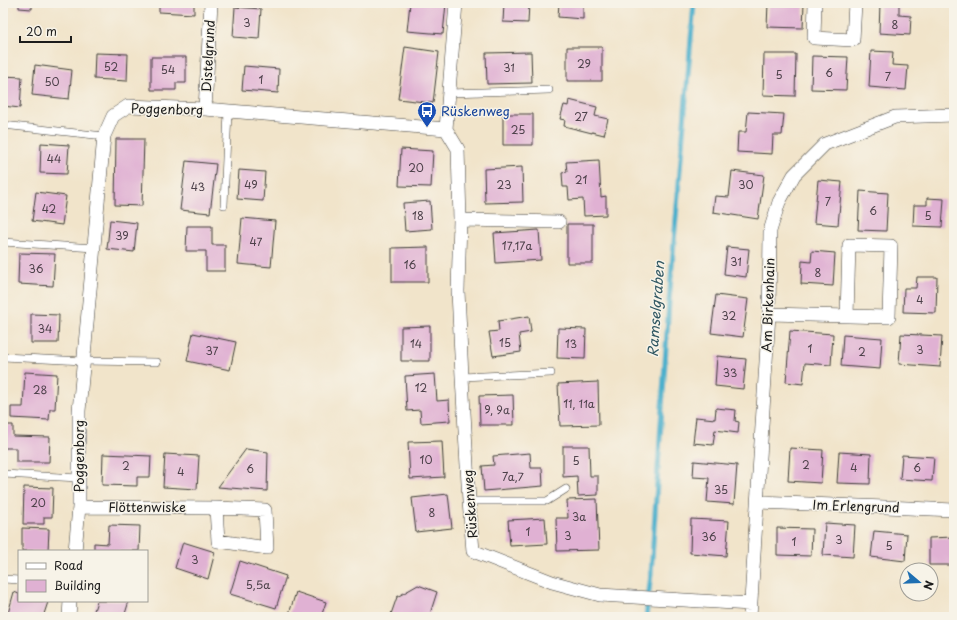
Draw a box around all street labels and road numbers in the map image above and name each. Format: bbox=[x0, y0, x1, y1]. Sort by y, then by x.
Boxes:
street label: Distelgrund bbox=[196, 19, 219, 93]
street label: Poggenborg bbox=[130, 98, 204, 119]
street label: Am Birkenhain bbox=[756, 257, 779, 353]
street label: Poggenborg bbox=[69, 420, 88, 492]
street label: Rüskenweg bbox=[458, 469, 481, 539]
street label: Im Erlengrund bbox=[812, 494, 900, 517]
street label: Flöttenwiske bbox=[108, 497, 186, 516]

